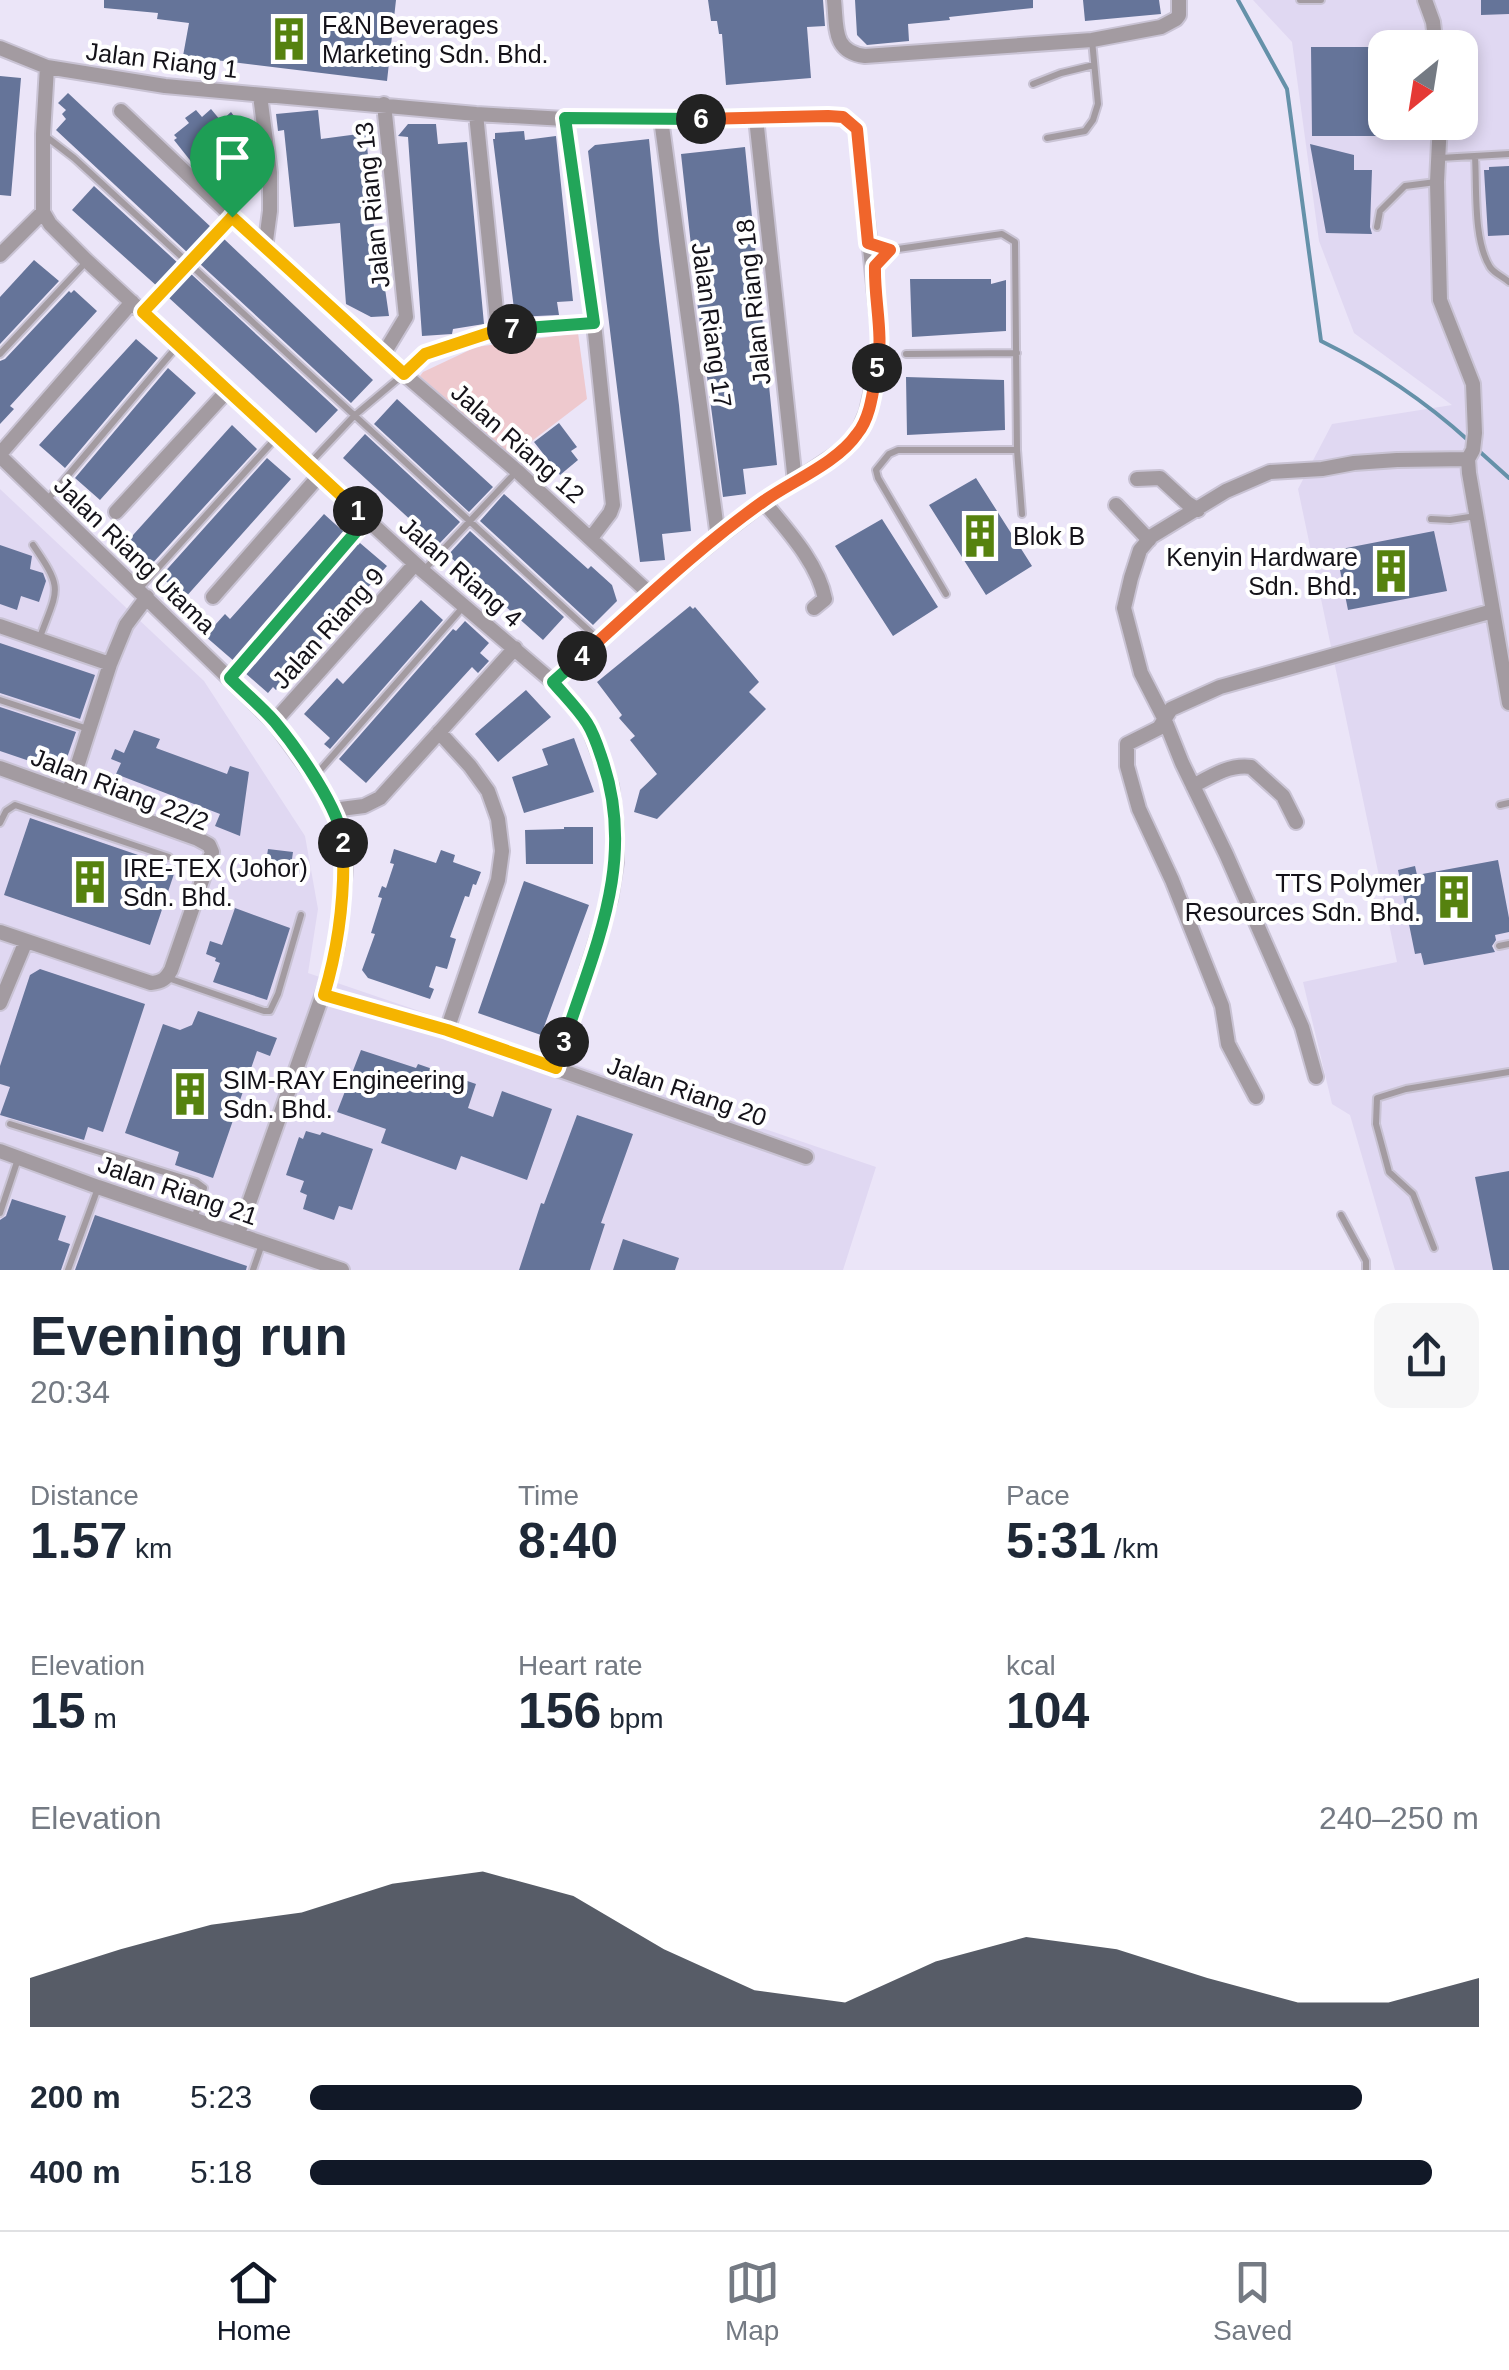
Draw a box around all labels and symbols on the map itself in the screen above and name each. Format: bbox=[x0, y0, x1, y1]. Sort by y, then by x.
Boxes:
place label: F&N Beverages Marketing Sdn. Bhd. bbox=[322, 11, 549, 68]
building icon: F&N Beverages Marketing Sdn. Bhd. bbox=[265, 15, 313, 63]
north arrow bbox=[1368, 30, 1478, 140]
street label: Jalan Riang 1 bbox=[84, 37, 240, 83]
pin: 6 bbox=[676, 94, 726, 144]
pin bbox=[190, 115, 275, 218]
street label: Jalan Riang 13 bbox=[349, 121, 395, 289]
street label: Jalan Riang 18 bbox=[730, 218, 776, 386]
street label: Jalan Riang 17 bbox=[687, 240, 737, 410]
pin: 7 bbox=[487, 304, 537, 354]
pin: 5 bbox=[852, 343, 902, 393]
street label: Jalan Riang 12 bbox=[446, 378, 590, 508]
street label: Jalan Riang Utama bbox=[49, 471, 221, 639]
pin: 1 bbox=[333, 486, 383, 536]
street label: Jalan Riang 4 bbox=[394, 511, 528, 633]
building icon: Blok B bbox=[956, 512, 1004, 560]
place label: Blok B bbox=[1013, 522, 1085, 550]
place label: Kenyin Hardware Sdn. Bhd. bbox=[1166, 543, 1358, 600]
building icon: Kenyin Hardware Sdn. Bhd. bbox=[1367, 547, 1415, 595]
street label: Jalan Riang 9 bbox=[266, 562, 390, 694]
pin: 4 bbox=[557, 631, 607, 681]
street label: Jalan Riang 22/2 bbox=[27, 742, 213, 836]
pin: 2 bbox=[318, 818, 368, 868]
place label: IRE-TEX (Johor) Sdn. Bhd. bbox=[123, 854, 308, 911]
building icon: IRE-TEX (Johor) Sdn. Bhd. bbox=[66, 858, 114, 906]
place label: TTS Polymer Resources Sdn. Bhd. bbox=[1185, 869, 1421, 926]
building icon: TTS Polymer Resources Sdn. Bhd. bbox=[1430, 873, 1478, 921]
pin: 3 bbox=[539, 1017, 589, 1067]
street label: Jalan Riang 20 bbox=[604, 1051, 770, 1131]
place label: SIM-RAY Engineering Sdn. Bhd. bbox=[223, 1066, 465, 1123]
building icon: SIM-RAY Engineering Sdn. Bhd. bbox=[166, 1070, 214, 1118]
street label: Jalan Riang 21 bbox=[95, 1150, 261, 1230]

